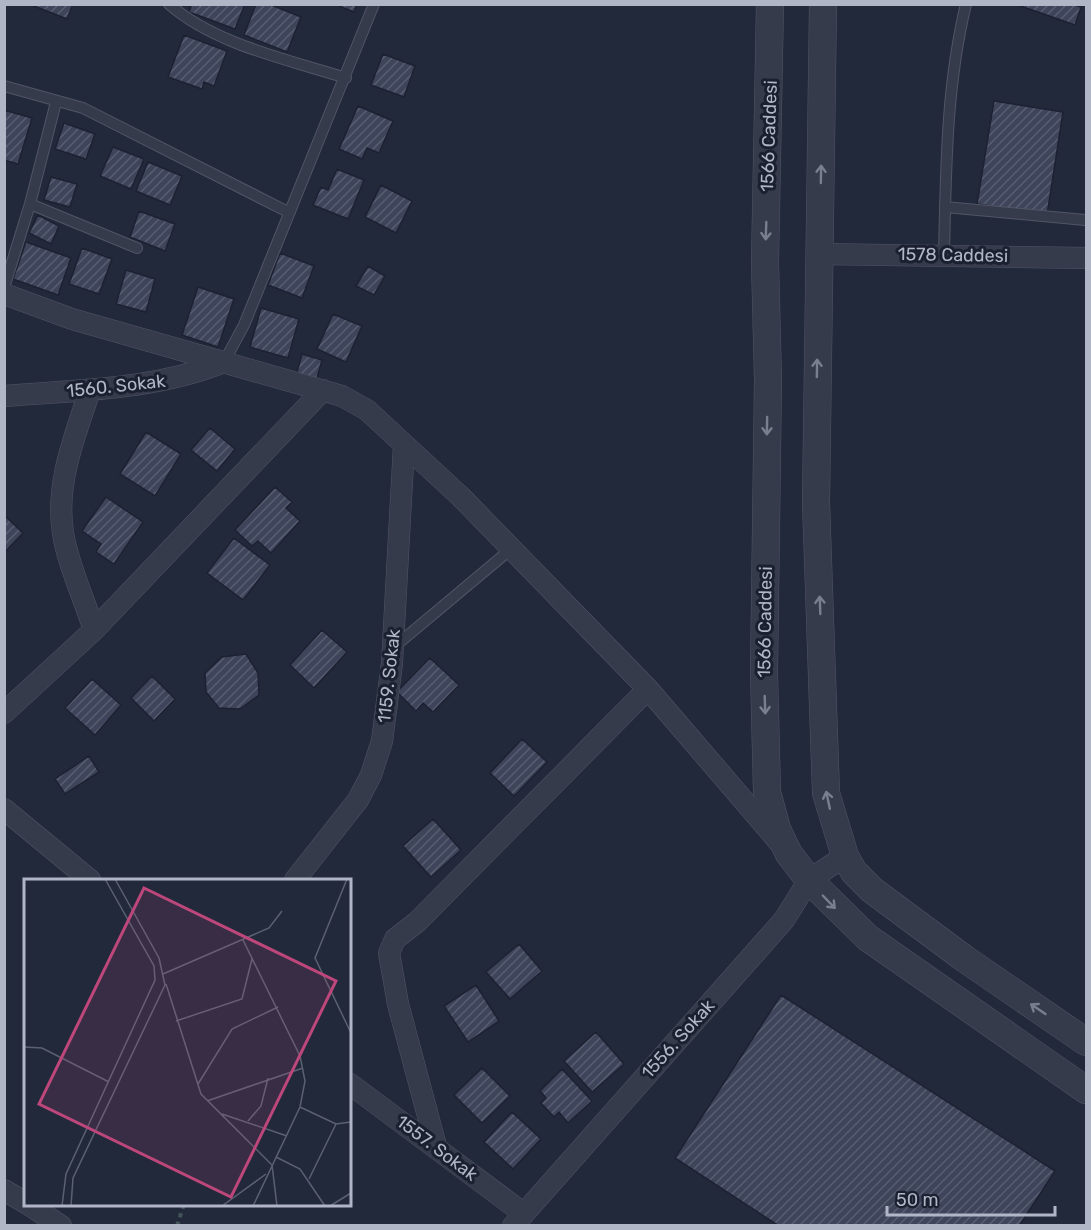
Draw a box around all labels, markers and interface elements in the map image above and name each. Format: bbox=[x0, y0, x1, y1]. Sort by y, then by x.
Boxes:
street label: 1566 Caddesi bbox=[756, 80, 782, 192]
one-way arrow bbox=[815, 164, 826, 184]
one-way arrow bbox=[761, 220, 772, 240]
street label: 1578 Caddesi bbox=[898, 243, 1008, 267]
one-way arrow bbox=[811, 359, 823, 379]
street label: 1560. Sokak bbox=[66, 370, 167, 402]
one-way arrow bbox=[761, 415, 773, 435]
street label: 1566 Caddesi bbox=[753, 566, 777, 678]
one-way arrow bbox=[814, 596, 825, 616]
street label: 1159. Sokak bbox=[373, 627, 405, 724]
one-way arrow bbox=[759, 694, 770, 714]
one-way arrow bbox=[822, 791, 834, 810]
inset map bbox=[24, 879, 351, 1206]
one-way arrow bbox=[822, 895, 836, 910]
street label: 1556. Sokak bbox=[637, 994, 720, 1083]
one-way arrow bbox=[1030, 1003, 1047, 1015]
street label: 1557. Sokak bbox=[392, 1110, 482, 1186]
scale bar bbox=[887, 1179, 1055, 1217]
text: 50 m bbox=[896, 1189, 939, 1211]

